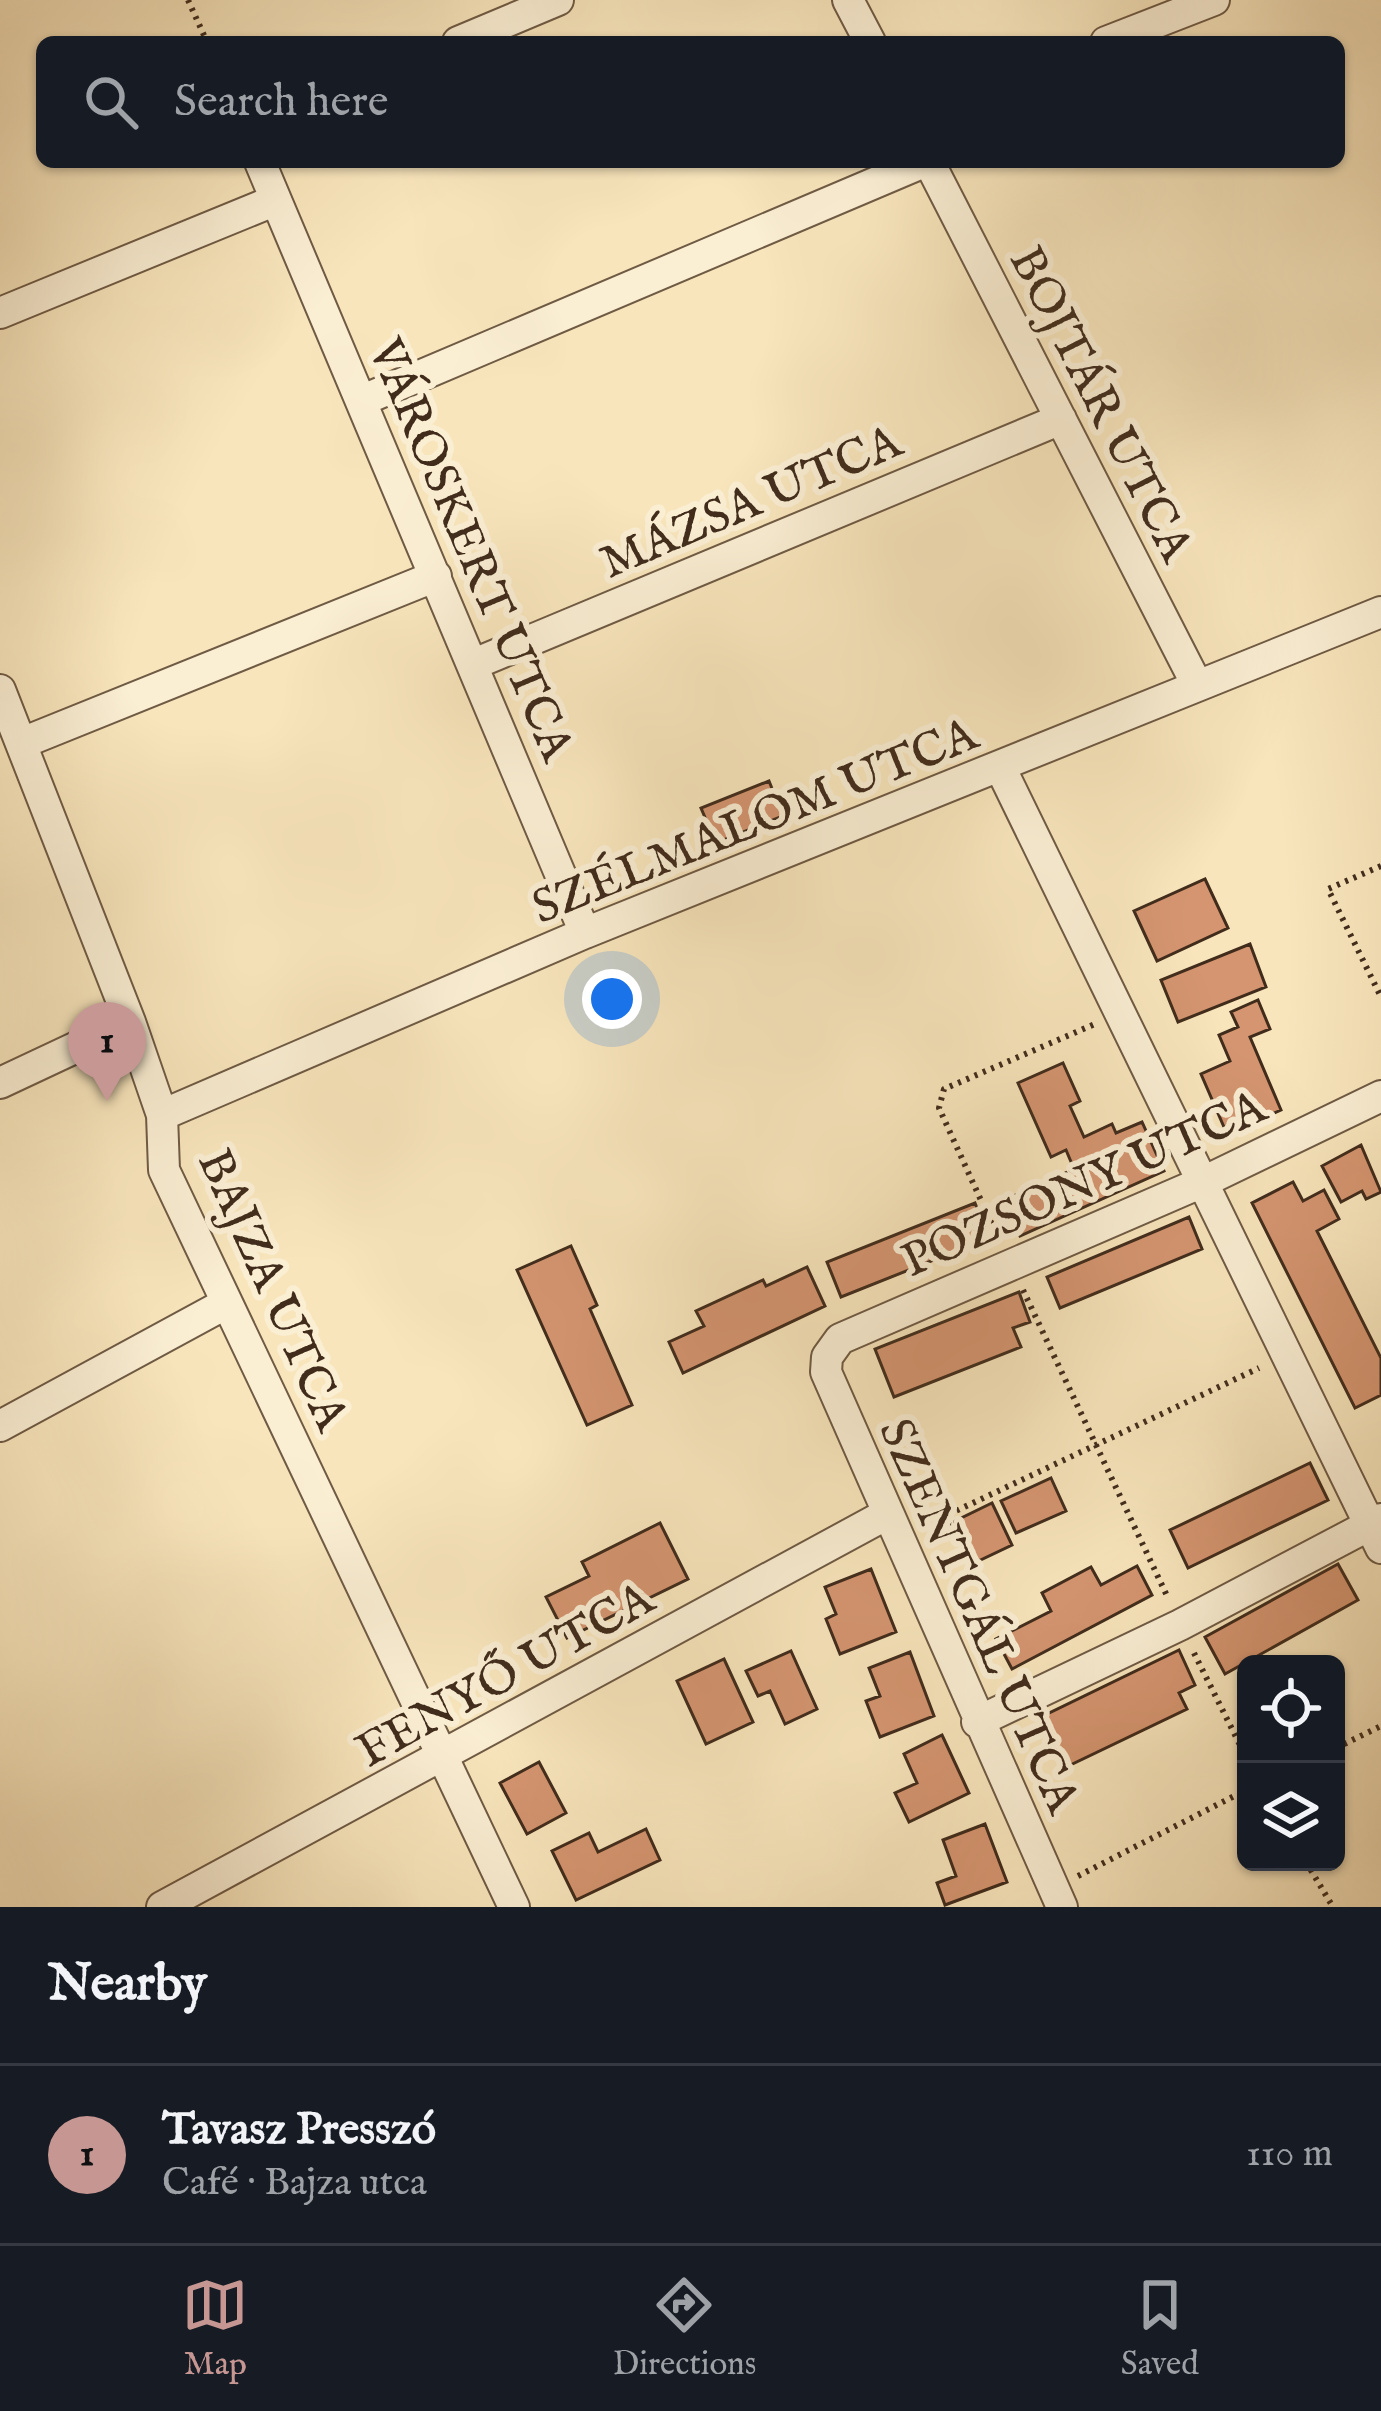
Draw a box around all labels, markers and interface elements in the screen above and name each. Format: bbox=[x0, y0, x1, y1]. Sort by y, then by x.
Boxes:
search box bbox=[36, 36, 1345, 168]
icon: search bbox=[78, 69, 144, 135]
text: Search here bbox=[174, 74, 388, 131]
street label: BOJTÁR UTCA bbox=[994, 236, 1207, 574]
street label: VÁROSKERT UTCA bbox=[353, 329, 588, 772]
street label: MÁZSA UTCA bbox=[591, 411, 913, 594]
street label: SZÉLMALOM UTCA bbox=[523, 703, 988, 940]
your location bbox=[582, 969, 642, 1029]
pin: 1 bbox=[68, 1002, 146, 1101]
street label: POZSONY UTCA bbox=[893, 1078, 1277, 1293]
street label: BAJZA UTCA bbox=[183, 1140, 361, 1442]
street label: SZENTGÁL UTCA bbox=[863, 1409, 1094, 1825]
street label: FENYŐ UTCA bbox=[346, 1568, 666, 1783]
map controls bbox=[1237, 1655, 1345, 1871]
button: locate bbox=[1237, 1655, 1345, 1763]
button: layers bbox=[1237, 1763, 1345, 1871]
text: Nearby bbox=[48, 1953, 207, 2018]
text: Tavasz Presszó bbox=[162, 2102, 436, 2159]
text: 1 bbox=[80, 2130, 94, 2179]
text: 110 m bbox=[1246, 2130, 1333, 2179]
text: Café · Bajza utca bbox=[162, 2159, 427, 2208]
tab: Map bbox=[182, 2272, 248, 2386]
tab: Directions bbox=[613, 2272, 756, 2386]
tab: Saved bbox=[1121, 2272, 1199, 2386]

